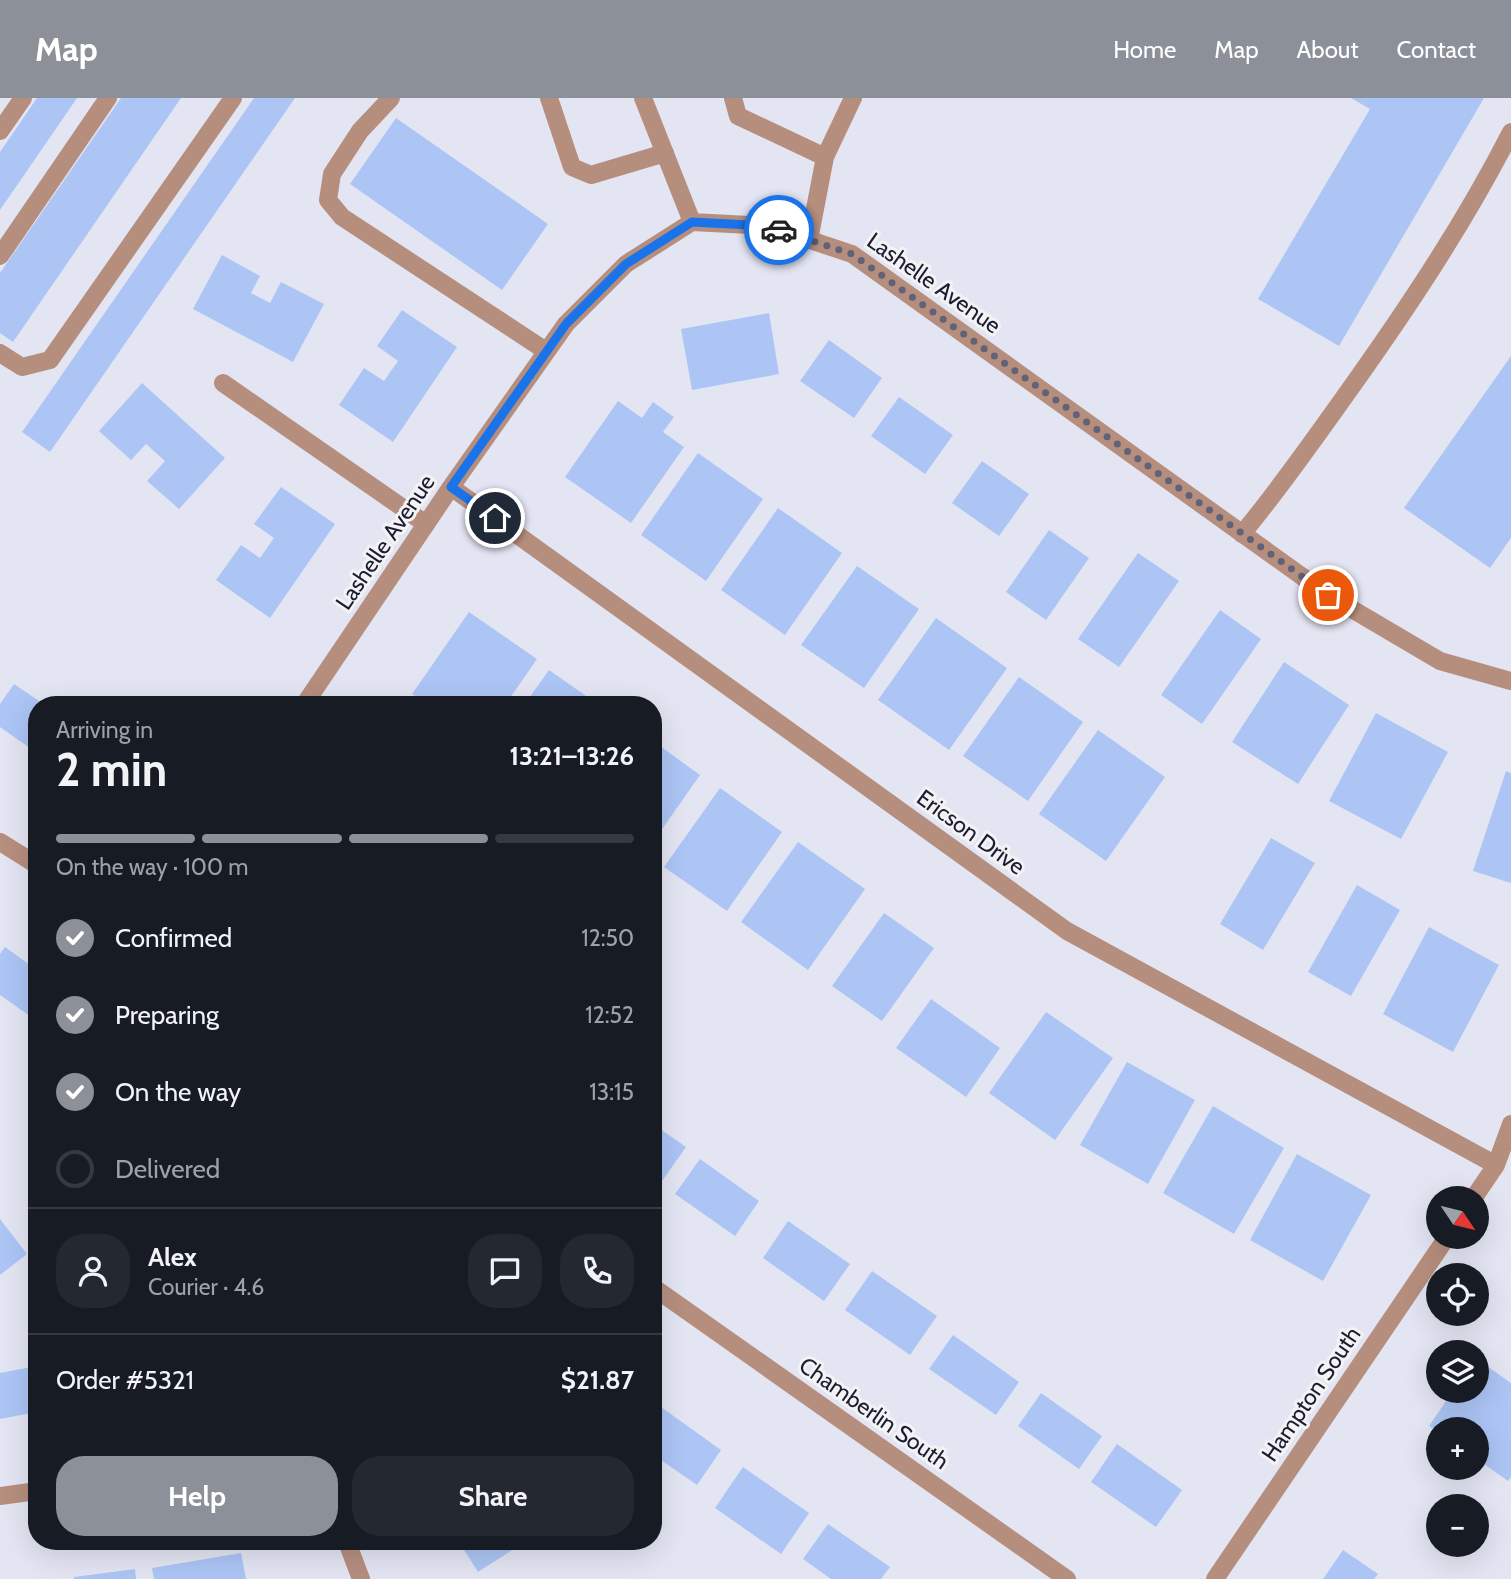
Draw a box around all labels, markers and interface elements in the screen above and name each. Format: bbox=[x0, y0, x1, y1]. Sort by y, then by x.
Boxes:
text: Map bbox=[35, 29, 98, 69]
text: Home bbox=[1113, 35, 1176, 64]
text: Map bbox=[1214, 35, 1259, 64]
text: About bbox=[1297, 35, 1359, 64]
text: Contact bbox=[1397, 35, 1476, 64]
courier bbox=[744, 195, 814, 265]
icon: car bbox=[760, 211, 798, 249]
street label: Lashelle Avenue bbox=[862, 227, 1006, 340]
street label: Lashelle Avenue bbox=[330, 469, 441, 615]
pin bbox=[465, 488, 525, 548]
icon: home bbox=[476, 499, 514, 537]
pin bbox=[1298, 565, 1358, 625]
icon: bag bbox=[1309, 576, 1347, 614]
text: Arriving in bbox=[56, 716, 153, 744]
text: 13:21–13:26 bbox=[509, 740, 634, 772]
text: 2 min bbox=[56, 742, 167, 798]
street label: Ericson Drive bbox=[911, 783, 1031, 881]
text: On the way · 100 m bbox=[56, 853, 248, 881]
icon: check bbox=[56, 919, 94, 957]
text: Confirmed bbox=[115, 922, 232, 954]
text: 12:50 bbox=[581, 924, 634, 952]
icon: check bbox=[56, 996, 94, 1034]
text: Preparing bbox=[115, 999, 219, 1031]
text: 12:52 bbox=[585, 1001, 634, 1029]
icon: check bbox=[56, 1073, 94, 1111]
text: On the way bbox=[115, 1076, 241, 1108]
text: 13:15 bbox=[589, 1078, 634, 1106]
text: Delivered bbox=[115, 1153, 220, 1185]
north arrow bbox=[1426, 1186, 1489, 1250]
map controls bbox=[1426, 1186, 1489, 1557]
button: person bbox=[56, 1234, 130, 1308]
button: chat bbox=[468, 1234, 542, 1308]
button: phone bbox=[560, 1234, 634, 1308]
text: Alex bbox=[148, 1241, 197, 1273]
button: locate bbox=[1426, 1263, 1489, 1326]
text: Courier · 4.6 bbox=[148, 1273, 264, 1301]
street label: Hampton South bbox=[1256, 1321, 1366, 1467]
button: layers bbox=[1426, 1340, 1489, 1403]
street label: Chamberlin South bbox=[794, 1351, 954, 1475]
text: Order #5321 bbox=[56, 1364, 194, 1396]
text: $21.87 bbox=[561, 1364, 634, 1396]
button: + bbox=[1426, 1417, 1489, 1480]
button: Help bbox=[56, 1456, 338, 1536]
button: Share bbox=[352, 1456, 634, 1536]
button: − bbox=[1426, 1494, 1489, 1557]

